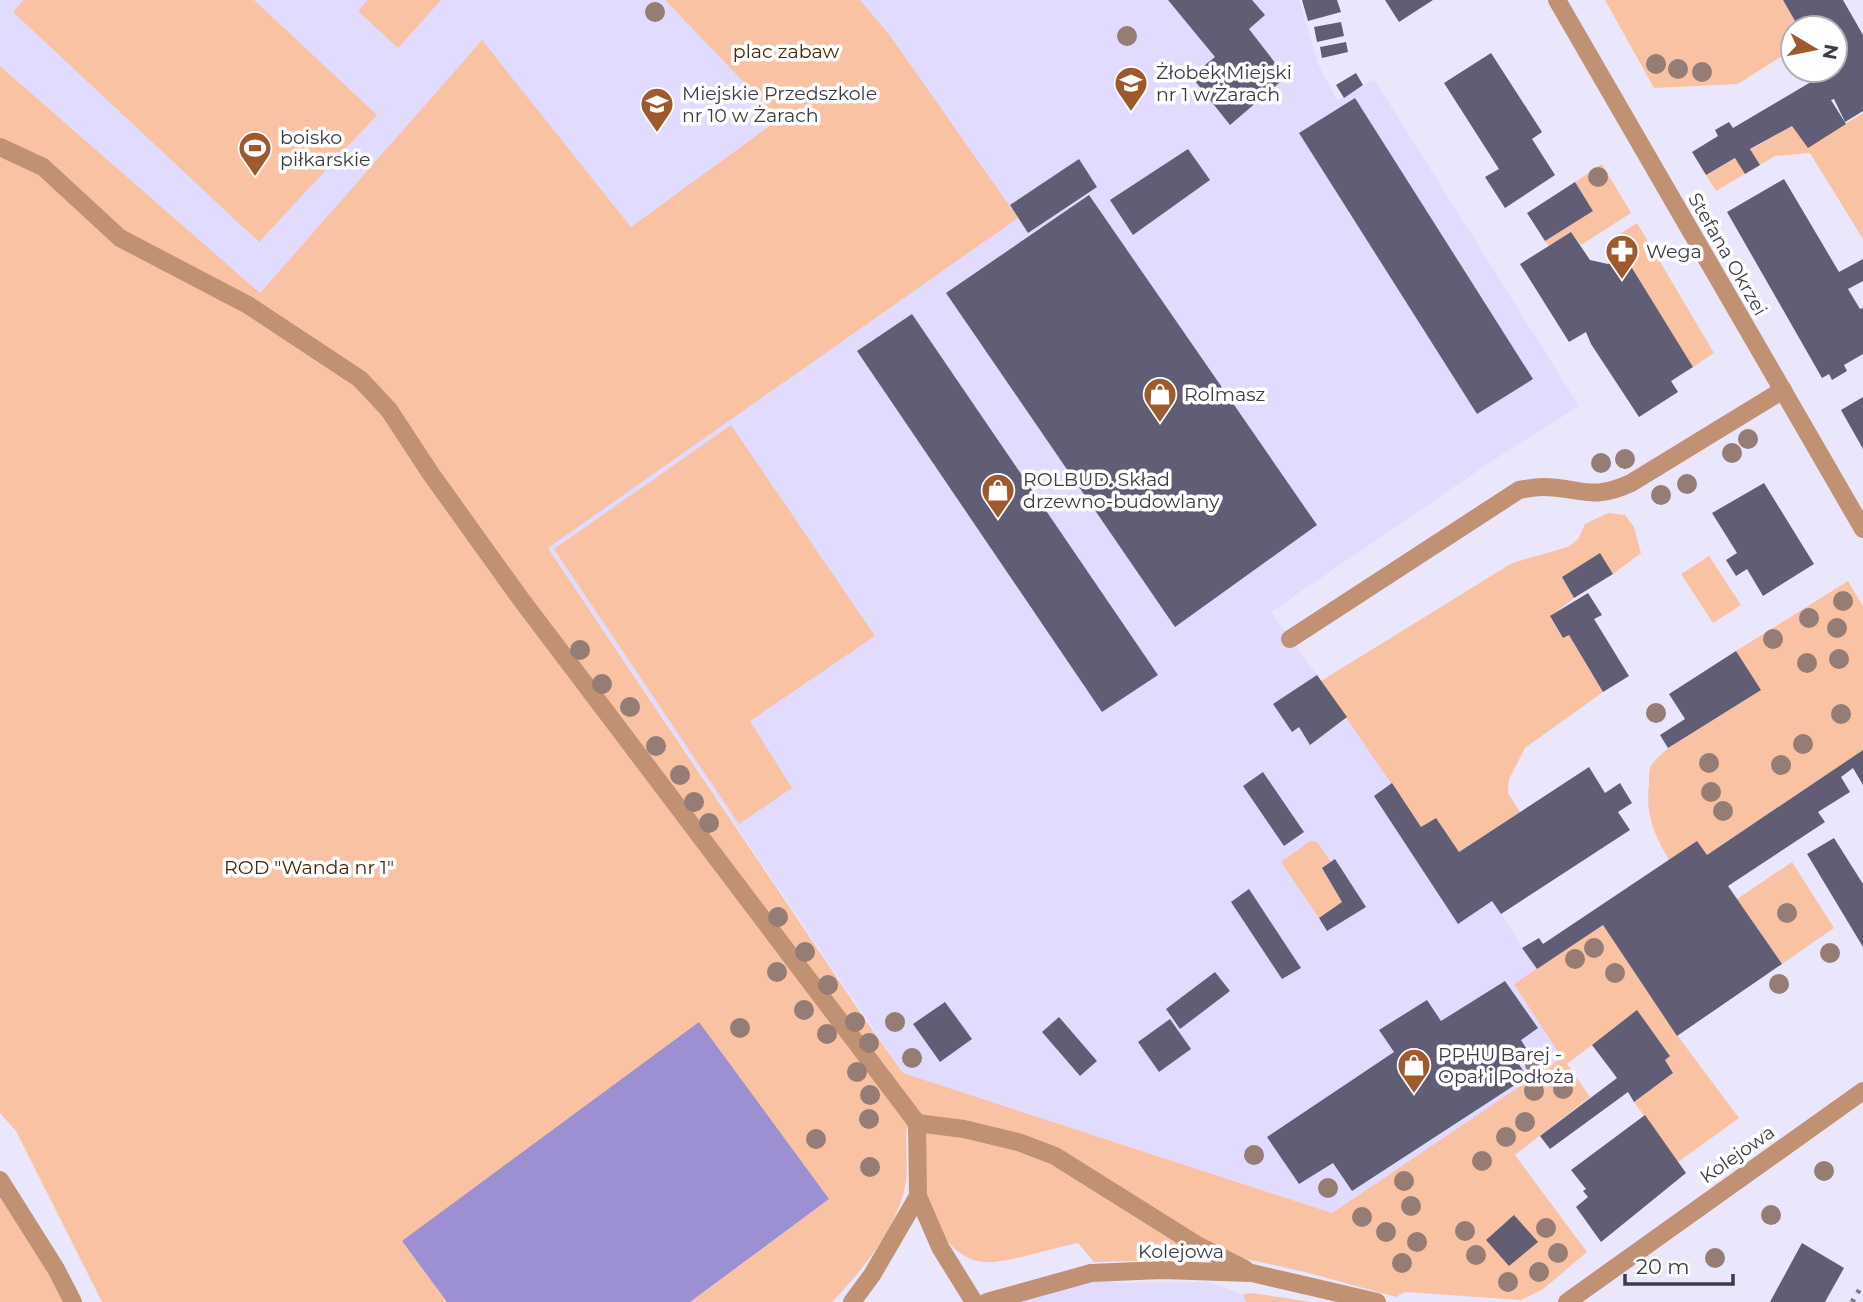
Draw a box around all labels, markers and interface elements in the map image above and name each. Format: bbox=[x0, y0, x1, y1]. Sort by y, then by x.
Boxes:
north arrow bbox=[1779, 14, 1849, 84]
park label: plac zabaw bbox=[733, 40, 839, 63]
text: N bbox=[1818, 42, 1843, 61]
place label: Żłobek Miejski nr 1 w Żarach bbox=[1156, 61, 1292, 106]
school or university icon: Żłobek Miejski nr 1 w Żarach bbox=[1112, 64, 1150, 113]
place label: Miejskie Przedszkole nr 10 w Żarach bbox=[682, 82, 877, 127]
school or university icon: Miejskie Przedszkole nr 10 w Żarach bbox=[638, 85, 676, 134]
place label: boisko piłkarskie bbox=[280, 126, 370, 171]
sports icon: boisko piłkarskie bbox=[236, 129, 274, 178]
street label: Stefana Okrzei bbox=[1683, 189, 1772, 320]
pharmacy icon: Wega bbox=[1603, 232, 1641, 281]
place label: Wega bbox=[1646, 240, 1702, 263]
shop icon: Rolmasz bbox=[1141, 375, 1179, 424]
place label: Rolmasz bbox=[1184, 383, 1265, 406]
place label: ROLBUD. Skład drzewno-budowlany bbox=[1023, 468, 1220, 513]
shop icon: ROLBUD. Skład drzewno-budowlany bbox=[979, 471, 1017, 520]
park label: ROD "Wanda nr 1" bbox=[224, 856, 394, 879]
place label: PPHU Barej - Opał i Podłoża bbox=[1438, 1043, 1575, 1088]
shop icon: PPHU Barej - Opał i Podłoża bbox=[1395, 1046, 1433, 1095]
street label: Kolejowa bbox=[1696, 1120, 1779, 1188]
street label: Kolejowa bbox=[1138, 1240, 1224, 1263]
scale bar bbox=[1625, 1242, 1734, 1286]
text: 20 m bbox=[1636, 1254, 1690, 1279]

